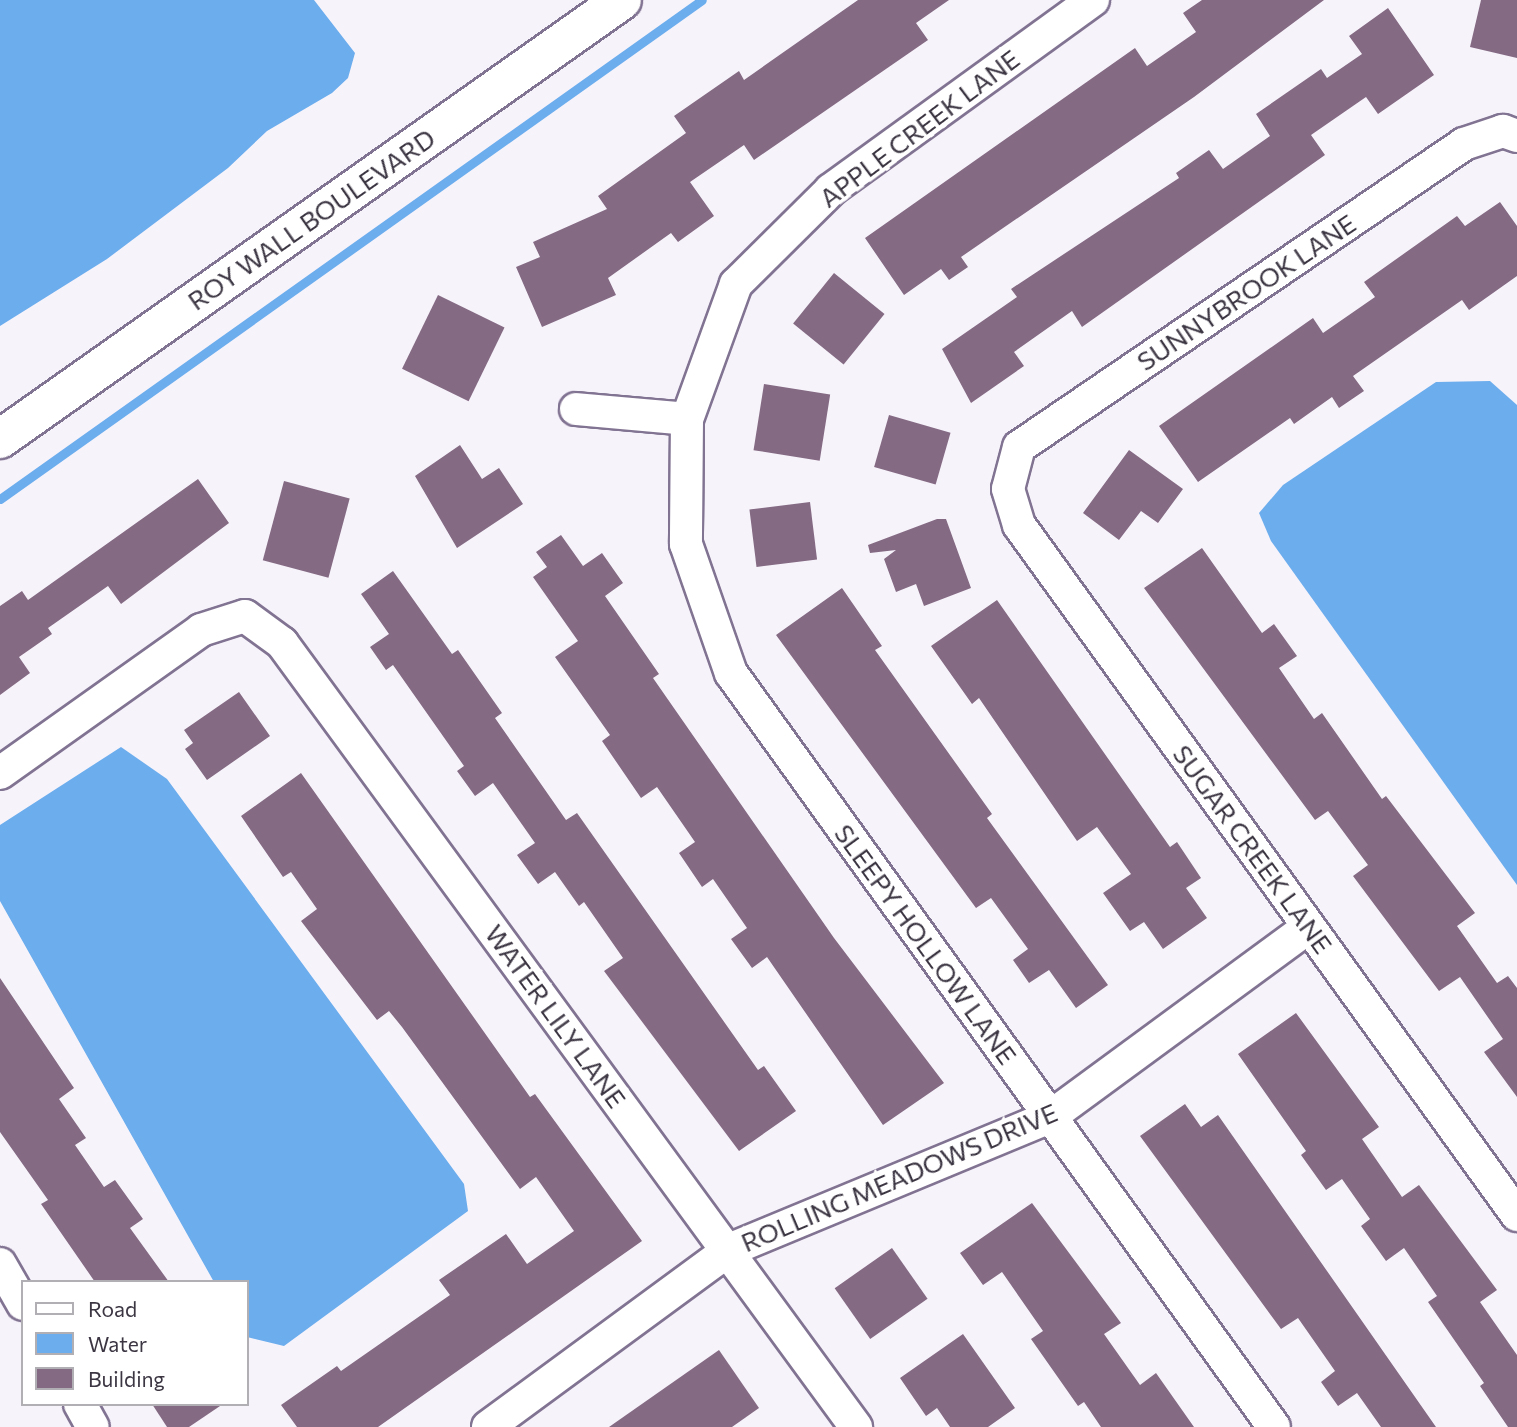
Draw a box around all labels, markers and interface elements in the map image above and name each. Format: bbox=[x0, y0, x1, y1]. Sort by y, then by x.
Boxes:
street label: APPLE CREEK LANE bbox=[813, 43, 1025, 213]
street label: ROY WALL BOULEVARD bbox=[182, 122, 440, 316]
street label: SUNNYBROOK LANE bbox=[1131, 207, 1361, 377]
street label: SUGAR CREEK LANE bbox=[1167, 739, 1339, 959]
street label: SLEEPY HOLLOW LANE bbox=[828, 818, 1024, 1070]
street label: WATER LILY LANE bbox=[479, 918, 633, 1114]
street label: ROLLING MEADOWS DRIVE bbox=[736, 1096, 1062, 1258]
legend bbox=[21, 1280, 248, 1406]
text: Road bbox=[88, 1296, 137, 1321]
text: Water bbox=[88, 1331, 147, 1356]
text: Building bbox=[88, 1366, 165, 1391]

